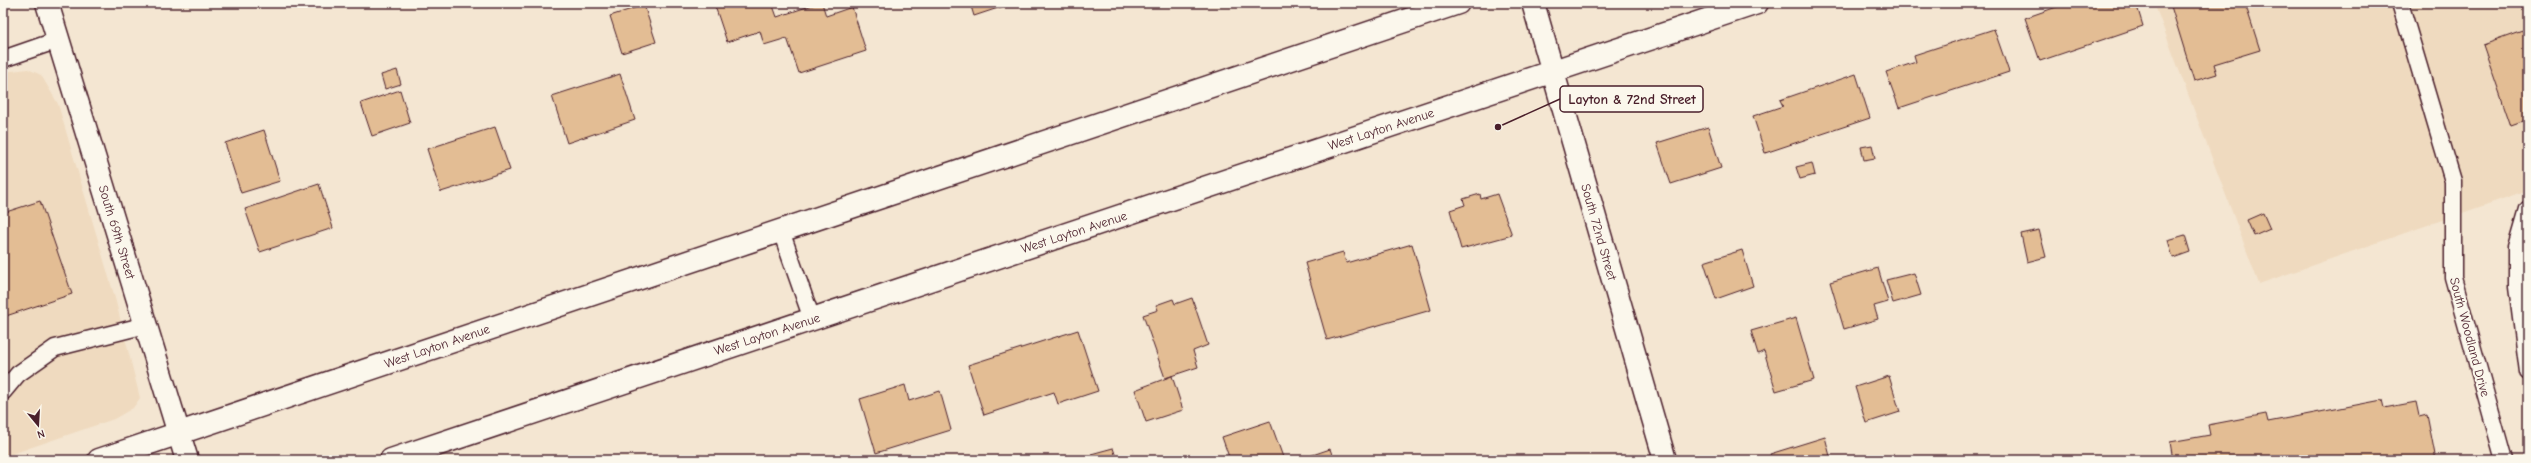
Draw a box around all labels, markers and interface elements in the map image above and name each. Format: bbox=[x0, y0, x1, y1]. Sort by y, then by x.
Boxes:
callout: Layton & 72nd Street bbox=[1560, 86, 1703, 112]
text: Layton & 72nd Street bbox=[1568, 91, 1696, 108]
street label: West Layton Avenue bbox=[1326, 105, 1436, 153]
street label: South 72nd Street bbox=[1578, 182, 1620, 283]
street label: South 69th Street bbox=[96, 183, 139, 282]
street label: West Layton Avenue bbox=[1019, 208, 1129, 256]
street label: South Woodland Drive bbox=[2447, 276, 2493, 399]
street label: West Layton Avenue bbox=[712, 310, 822, 358]
street label: West Layton Avenue bbox=[382, 321, 492, 371]
north arrow bbox=[18, 405, 58, 445]
text: N bbox=[36, 427, 46, 441]

